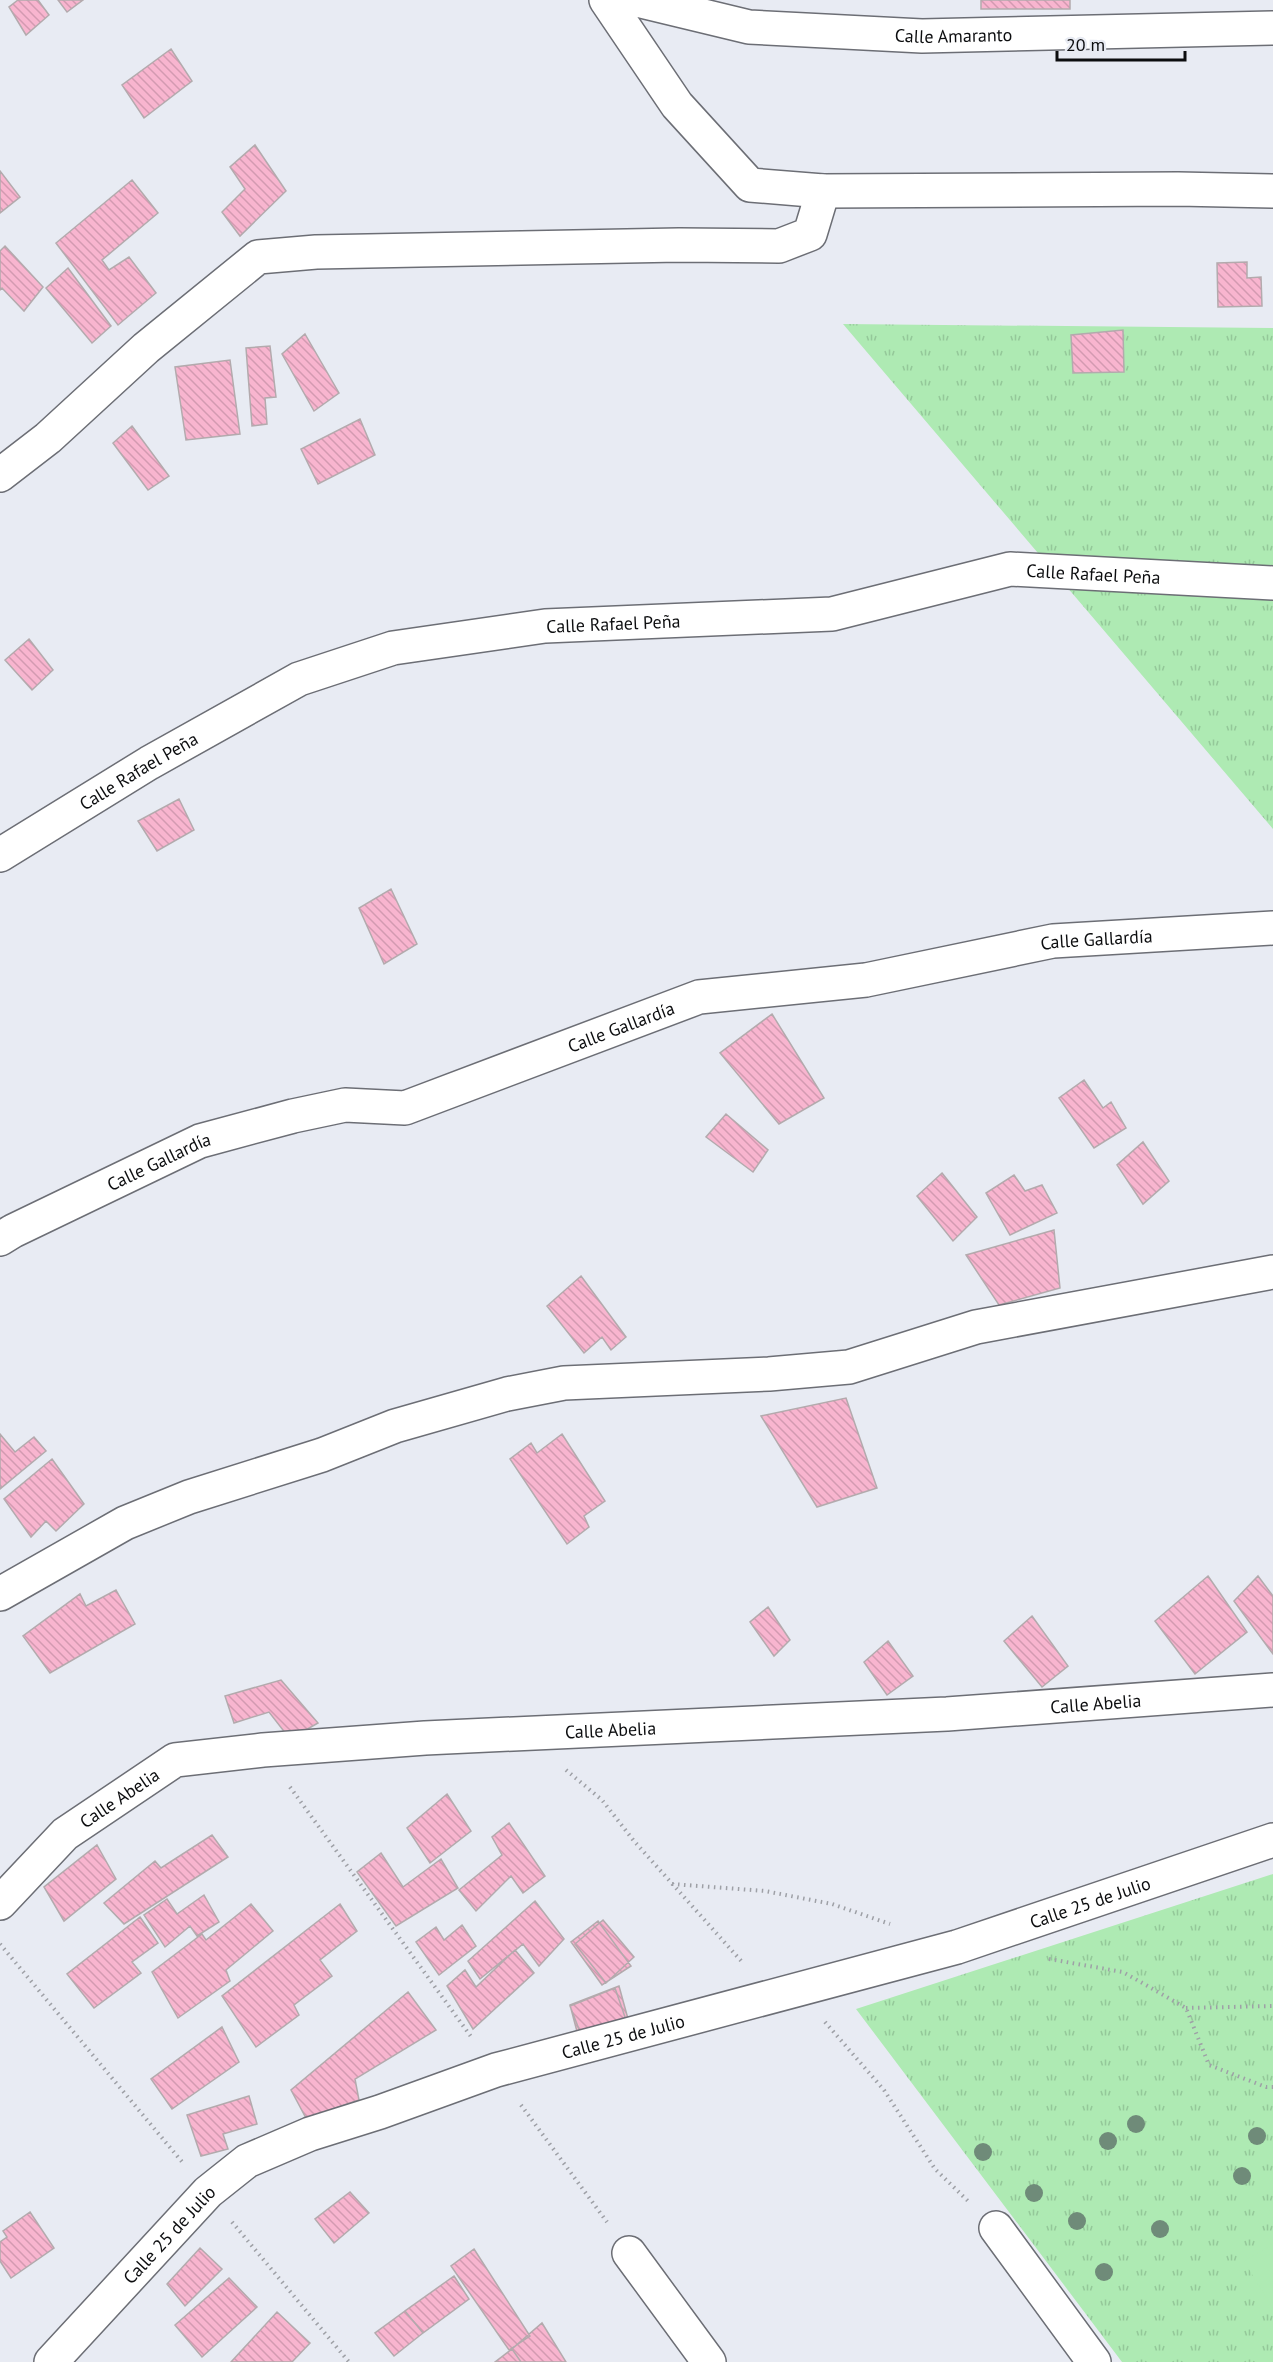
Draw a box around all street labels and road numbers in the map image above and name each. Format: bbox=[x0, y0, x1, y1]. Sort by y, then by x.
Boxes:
street label: Calle Amaranto bbox=[894, 22, 1013, 48]
street label: Calle Rafael Peña bbox=[1026, 558, 1161, 588]
street label: Calle Rafael Peña bbox=[546, 609, 681, 637]
street label: Calle Rafael Peña bbox=[75, 727, 202, 815]
street label: Calle Gallardía bbox=[1038, 924, 1153, 955]
street label: Calle Gallardía bbox=[564, 996, 677, 1057]
street label: Calle Gallardía bbox=[103, 1127, 213, 1196]
street label: Calle Abelia bbox=[1049, 1688, 1142, 1718]
street label: Calle Abelia bbox=[564, 1716, 657, 1743]
street label: Calle Abelia bbox=[75, 1763, 163, 1833]
street label: Calle 25 de Julio bbox=[1026, 1871, 1153, 1933]
street label: Calle 25 de Julio bbox=[559, 2009, 687, 2063]
street label: Calle 25 de Julio bbox=[118, 2179, 220, 2288]

